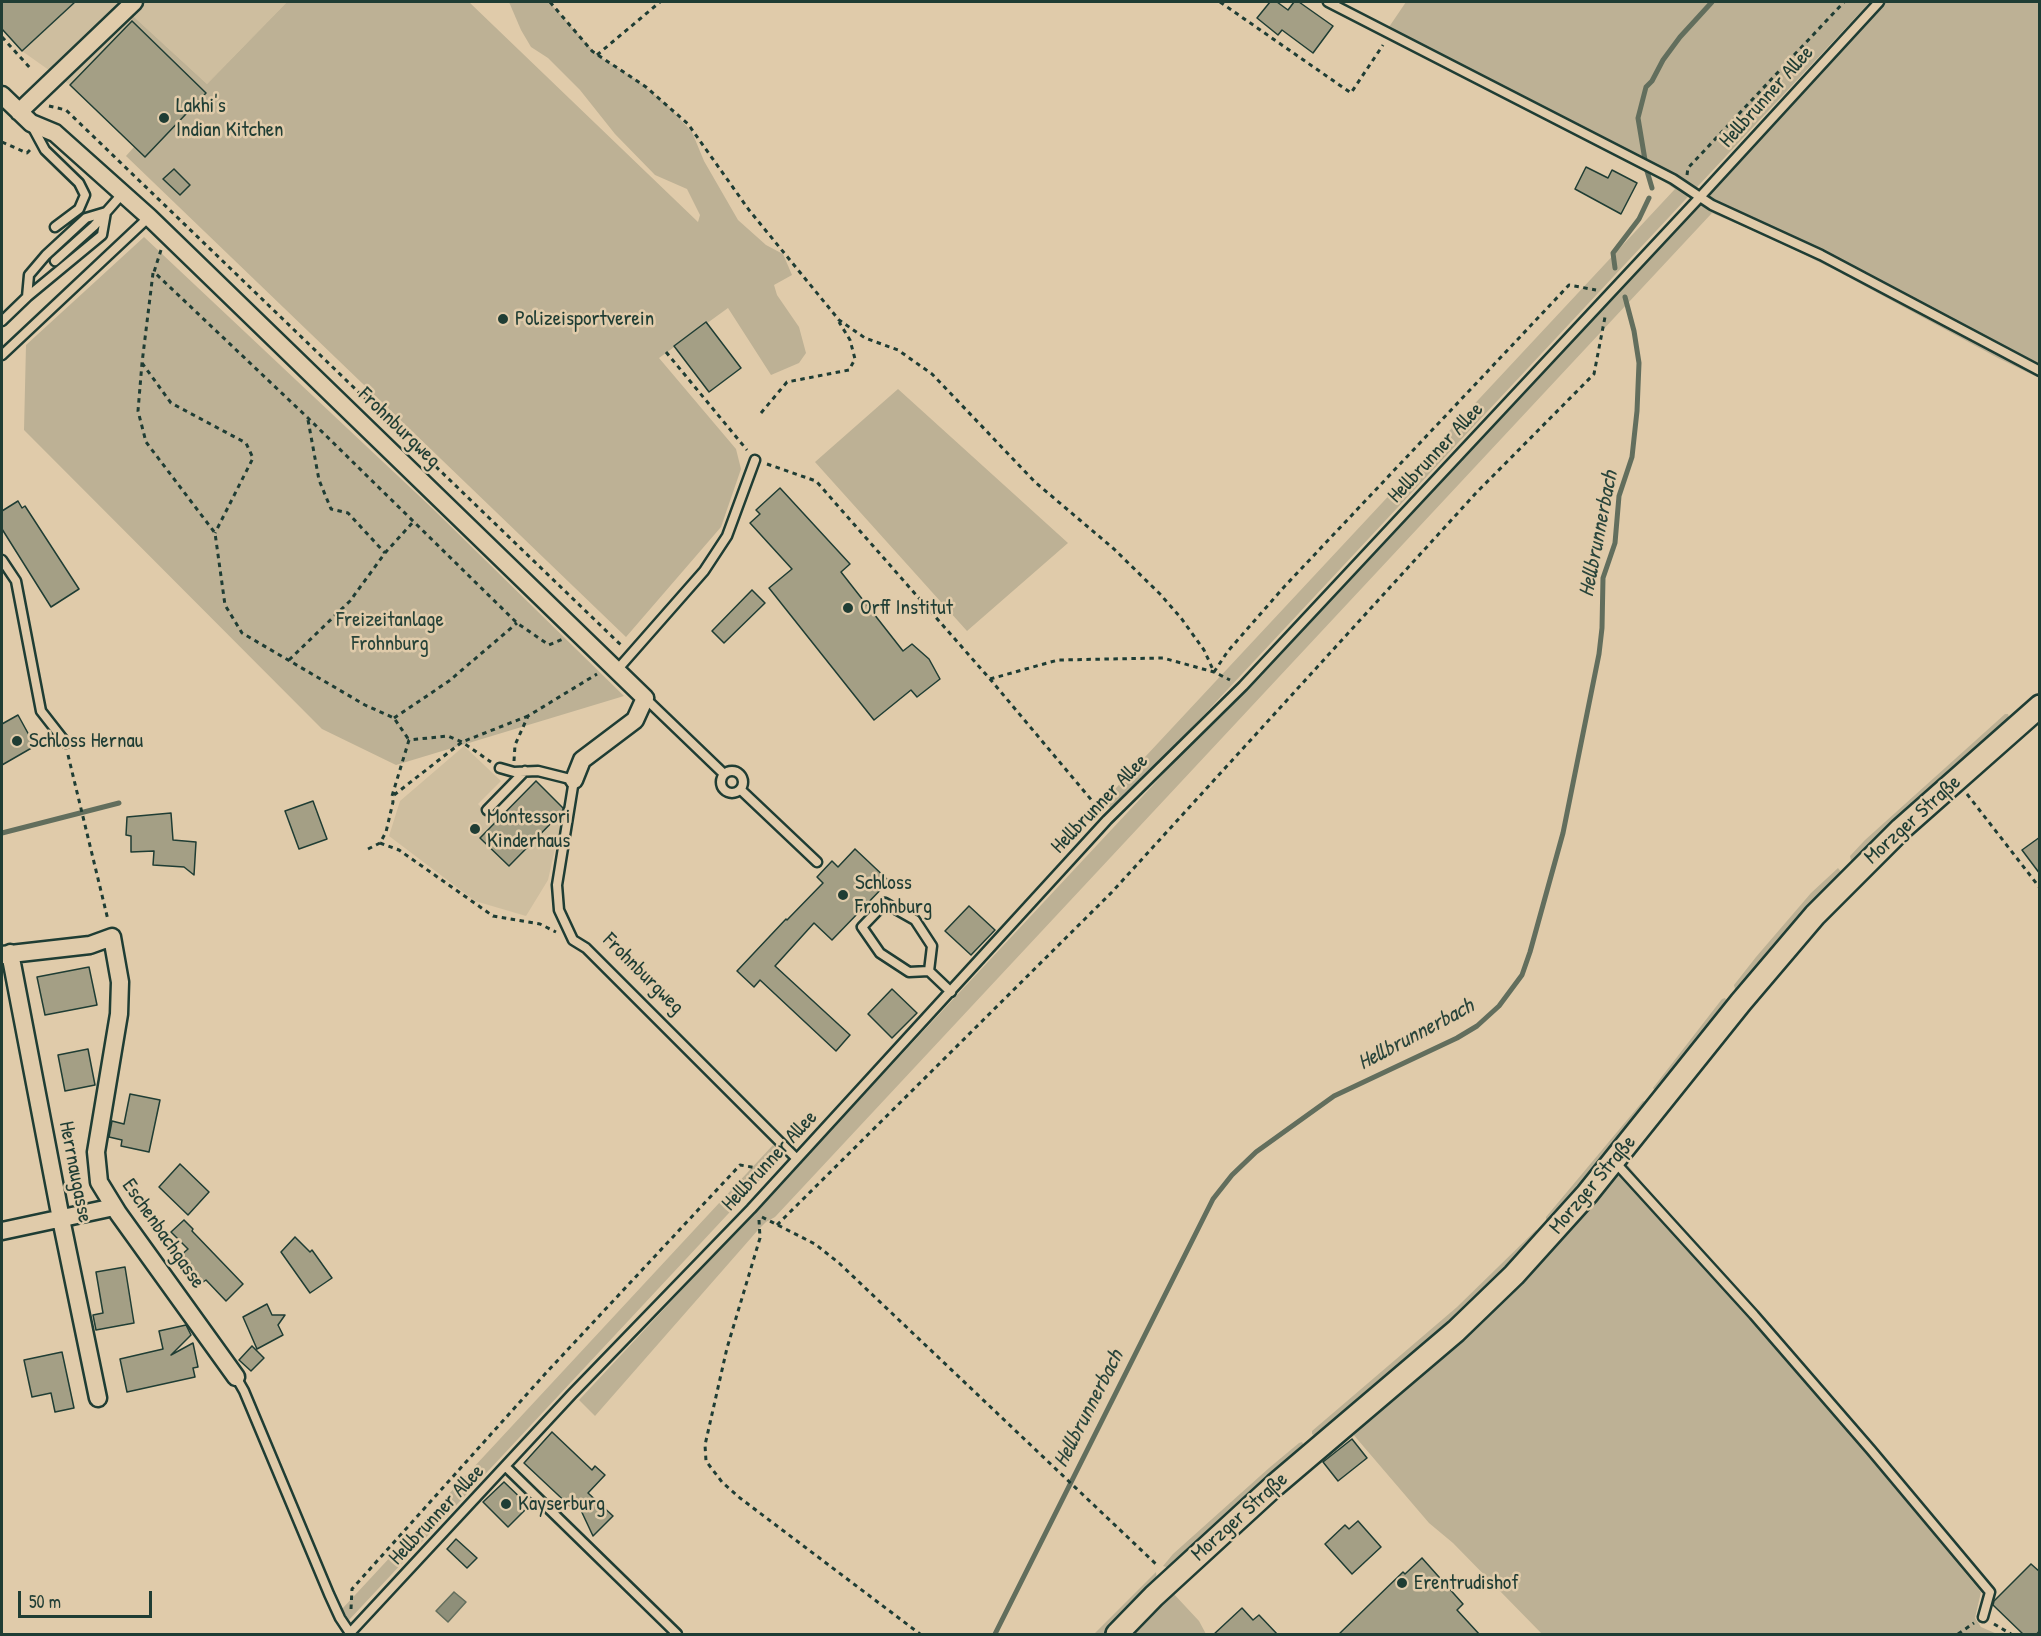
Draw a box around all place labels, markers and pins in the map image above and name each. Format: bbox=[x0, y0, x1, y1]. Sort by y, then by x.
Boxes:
place label: Lakhi's Indian Kitchen bbox=[176, 93, 284, 143]
marker: Lakhi's Indian Kitchen bbox=[157, 111, 171, 125]
place label: Polizeisportverein bbox=[515, 306, 654, 332]
marker: Polizeisportverein bbox=[496, 312, 510, 326]
place label: Orff Institut bbox=[860, 595, 953, 621]
marker: Orff Institut bbox=[841, 601, 855, 615]
place label: Schloss Hernau bbox=[29, 728, 143, 754]
marker: Schloss Hernau bbox=[10, 734, 24, 748]
place label: Montessori Kinderhaus bbox=[487, 804, 570, 854]
marker: Montessori Kinderhaus bbox=[468, 822, 482, 836]
place label: Schloss Frohnburg bbox=[855, 870, 932, 920]
marker: Schloss Frohnburg bbox=[836, 888, 850, 902]
place label: Kayserburg bbox=[518, 1491, 605, 1517]
marker: Kayserburg bbox=[499, 1497, 513, 1511]
place label: Erentrudishof bbox=[1414, 1570, 1519, 1596]
marker: Erentrudishof bbox=[1395, 1576, 1409, 1590]

